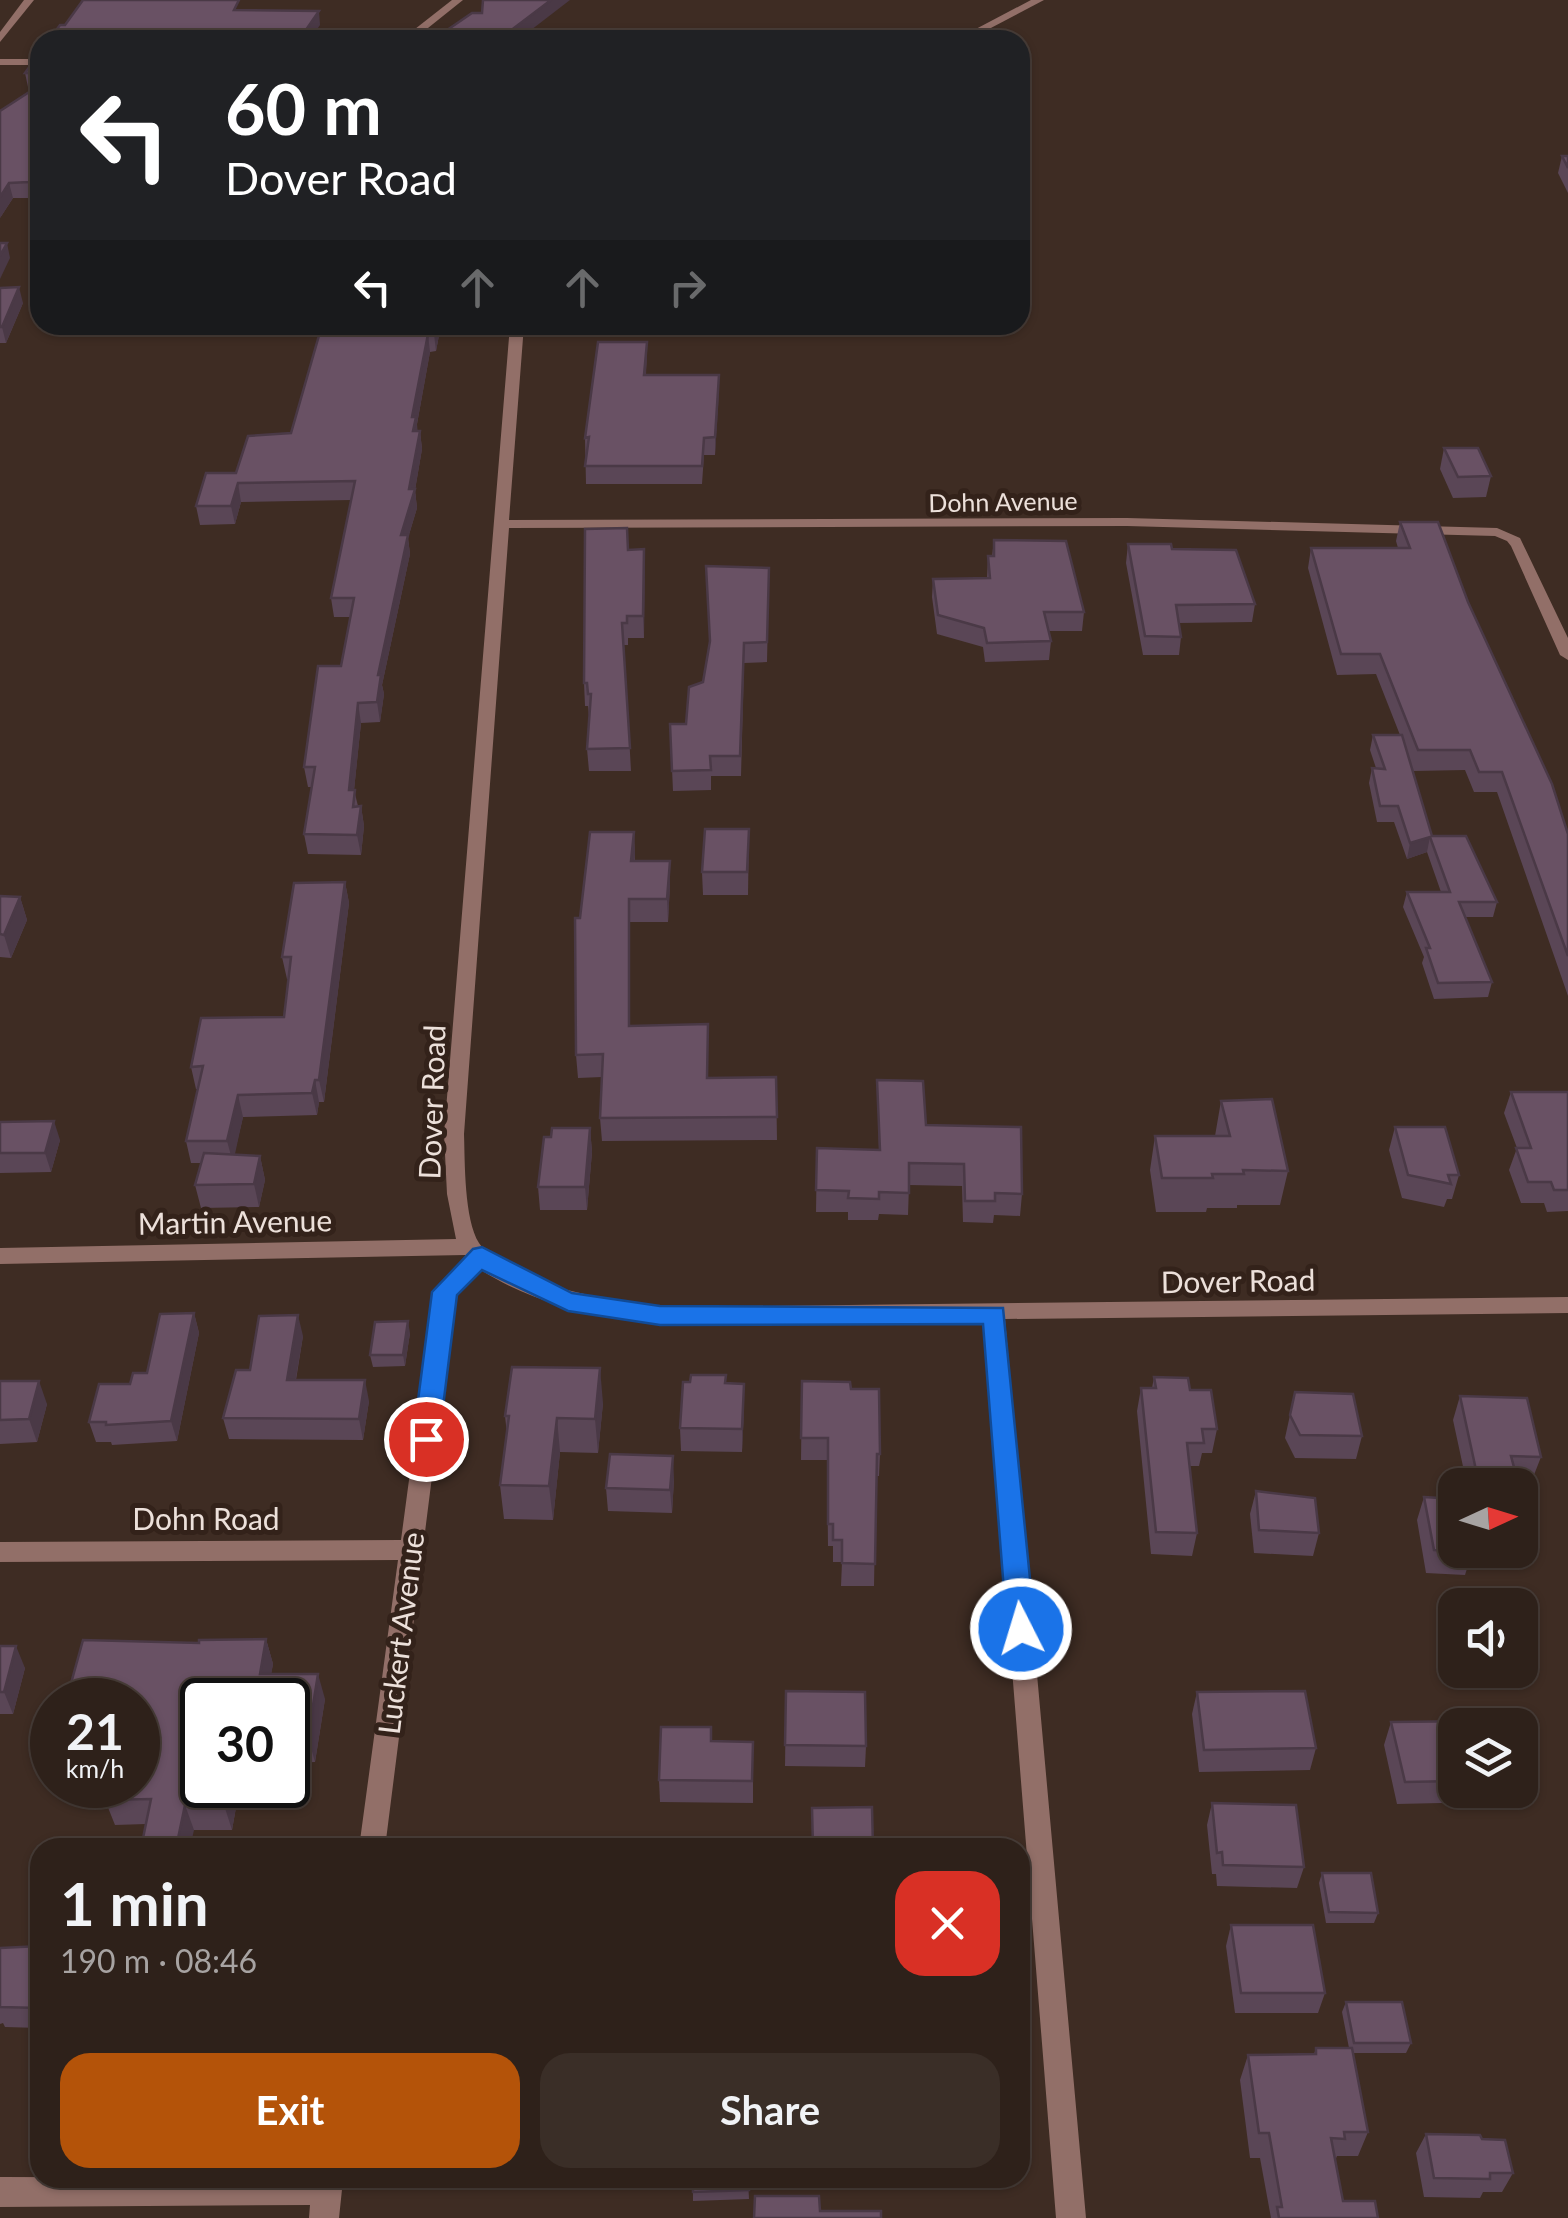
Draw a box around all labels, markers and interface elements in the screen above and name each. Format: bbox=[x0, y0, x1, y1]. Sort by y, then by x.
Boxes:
text: 60 m bbox=[225, 66, 382, 150]
icon: left bbox=[60, 70, 190, 200]
text: Dover Road bbox=[225, 151, 457, 205]
icon: left bbox=[345, 260, 400, 315]
icon: ahead bbox=[450, 260, 505, 315]
icon: ahead bbox=[555, 260, 610, 315]
icon: right bbox=[660, 260, 715, 315]
street label: Dohn Avenue bbox=[928, 485, 1078, 517]
street label: Dover Road bbox=[410, 1024, 452, 1180]
street label: Martin Avenue bbox=[137, 1201, 333, 1241]
street label: Dover Road bbox=[1160, 1261, 1316, 1299]
pin bbox=[384, 1397, 469, 1482]
icon: arrive bbox=[399, 1412, 454, 1467]
north arrow bbox=[1438, 1468, 1538, 1568]
map controls bbox=[1438, 1468, 1538, 1808]
street label: Dohn Road bbox=[132, 1500, 280, 1536]
street label: Luckert Avenue bbox=[370, 1530, 430, 1736]
position arrow bbox=[969, 1577, 1073, 1681]
button: sound bbox=[1438, 1588, 1538, 1688]
speed limit sign: 30 bbox=[180, 1678, 310, 1808]
text: 21 bbox=[66, 1701, 124, 1761]
button: layers bbox=[1438, 1708, 1538, 1808]
text: km/h bbox=[66, 1753, 124, 1783]
text: 1 min bbox=[60, 1867, 209, 1939]
button: close bbox=[895, 1871, 1000, 1976]
text: 190 m · 08:46 bbox=[60, 1941, 257, 1980]
button: Exit bbox=[60, 2053, 520, 2168]
button: Share bbox=[540, 2053, 1000, 2168]

